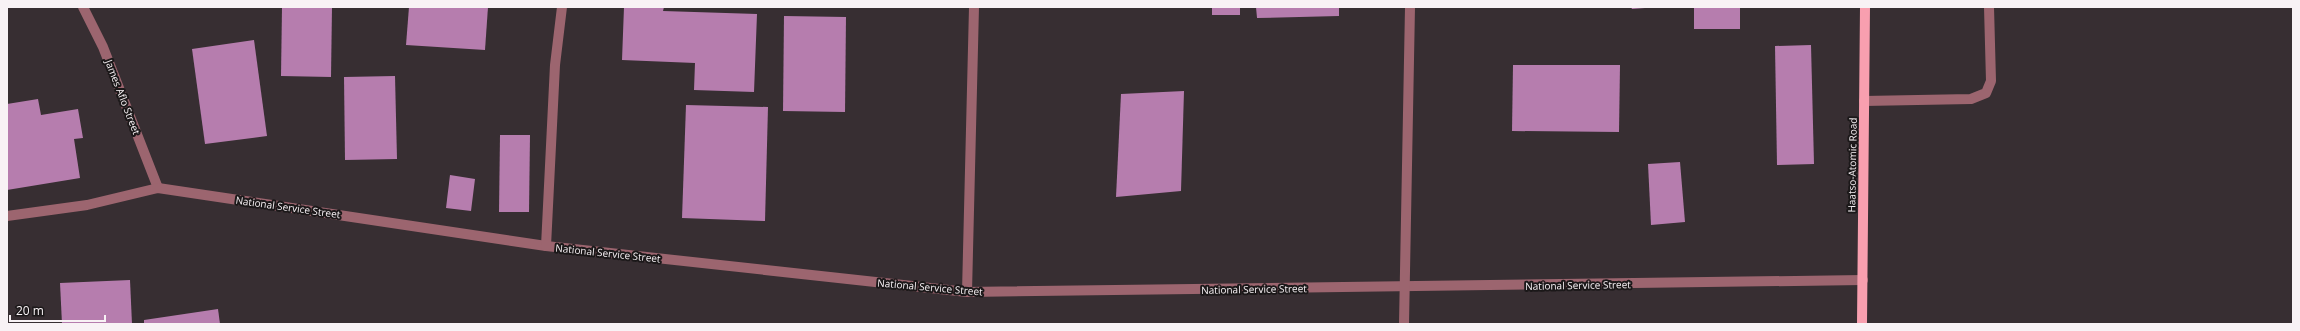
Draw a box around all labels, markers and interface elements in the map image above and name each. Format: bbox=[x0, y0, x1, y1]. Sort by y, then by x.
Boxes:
street label: James Aflo Street bbox=[102, 57, 144, 137]
street label: Haatso-Atomic Road bbox=[1844, 117, 1860, 213]
street label: National Service Street bbox=[235, 193, 342, 221]
street label: National Service Street bbox=[555, 241, 662, 266]
street label: National Service Street bbox=[877, 275, 984, 299]
street label: National Service Street bbox=[1525, 277, 1631, 293]
street label: National Service Street bbox=[1201, 281, 1307, 297]
scale bar bbox=[10, 297, 105, 323]
text: 20 m bbox=[16, 302, 44, 319]

